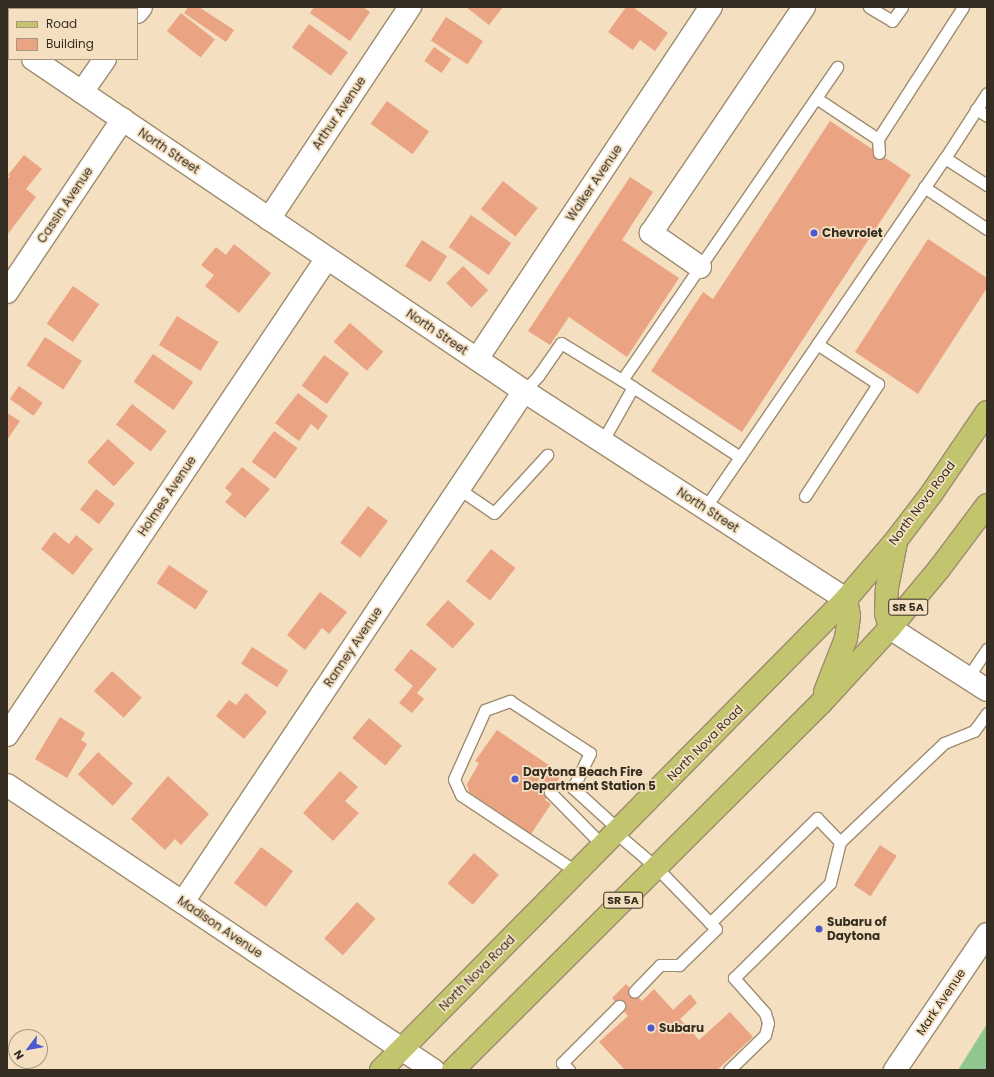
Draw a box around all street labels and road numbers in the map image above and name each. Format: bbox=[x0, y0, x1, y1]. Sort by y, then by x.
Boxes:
street label: Arthur Avenue bbox=[309, 74, 369, 152]
street label: North Street bbox=[136, 125, 202, 177]
street label: Walker Avenue bbox=[563, 142, 625, 224]
street label: Cassin Avenue bbox=[34, 164, 96, 246]
street label: North Street bbox=[404, 306, 470, 358]
street label: Holmes Avenue bbox=[135, 453, 199, 539]
street label: North Nova Road bbox=[886, 458, 958, 548]
street label: North Street bbox=[674, 485, 742, 535]
road number: SR 5A bbox=[888, 598, 928, 616]
street label: Ranney Avenue bbox=[321, 604, 385, 690]
street label: North Nova Road bbox=[664, 702, 746, 784]
road number: SR 5A bbox=[603, 891, 643, 909]
street label: Madison Avenue bbox=[175, 893, 265, 961]
street label: North Nova Road bbox=[436, 932, 518, 1014]
street label: Mark Avenue bbox=[913, 966, 969, 1038]

